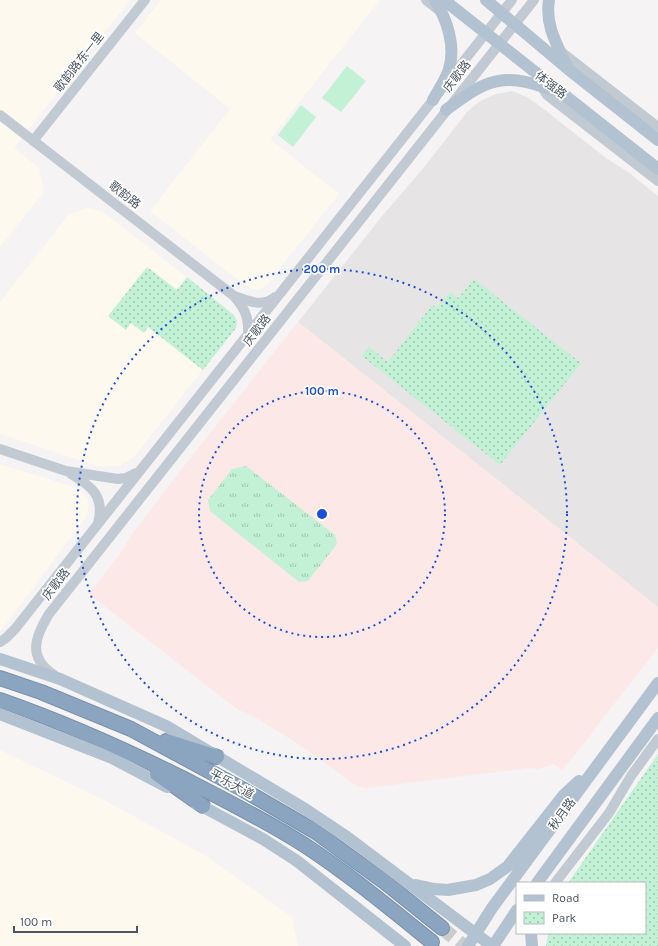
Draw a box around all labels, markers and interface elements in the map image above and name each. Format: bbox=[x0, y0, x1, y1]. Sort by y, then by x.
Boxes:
street label: 歌韵路东一里 bbox=[51, 29, 107, 95]
street label: 庆歌路 bbox=[440, 58, 474, 94]
street label: 体强路 bbox=[533, 68, 569, 102]
street label: 歌韵路 bbox=[107, 178, 143, 212]
text: 200 m bbox=[304, 262, 340, 276]
street label: 庆歌路 bbox=[240, 312, 274, 348]
text: 100 m bbox=[305, 384, 339, 398]
centre of rings bbox=[315, 507, 329, 521]
street label: 庆歌路 bbox=[39, 566, 73, 602]
street label: 平乐大道 bbox=[208, 766, 256, 802]
street label: 秋月路 bbox=[546, 795, 578, 833]
legend bbox=[516, 882, 646, 934]
text: Road bbox=[552, 891, 580, 905]
scale bar bbox=[14, 908, 137, 934]
text: Park bbox=[552, 911, 577, 925]
text: 100 m bbox=[20, 915, 52, 929]

